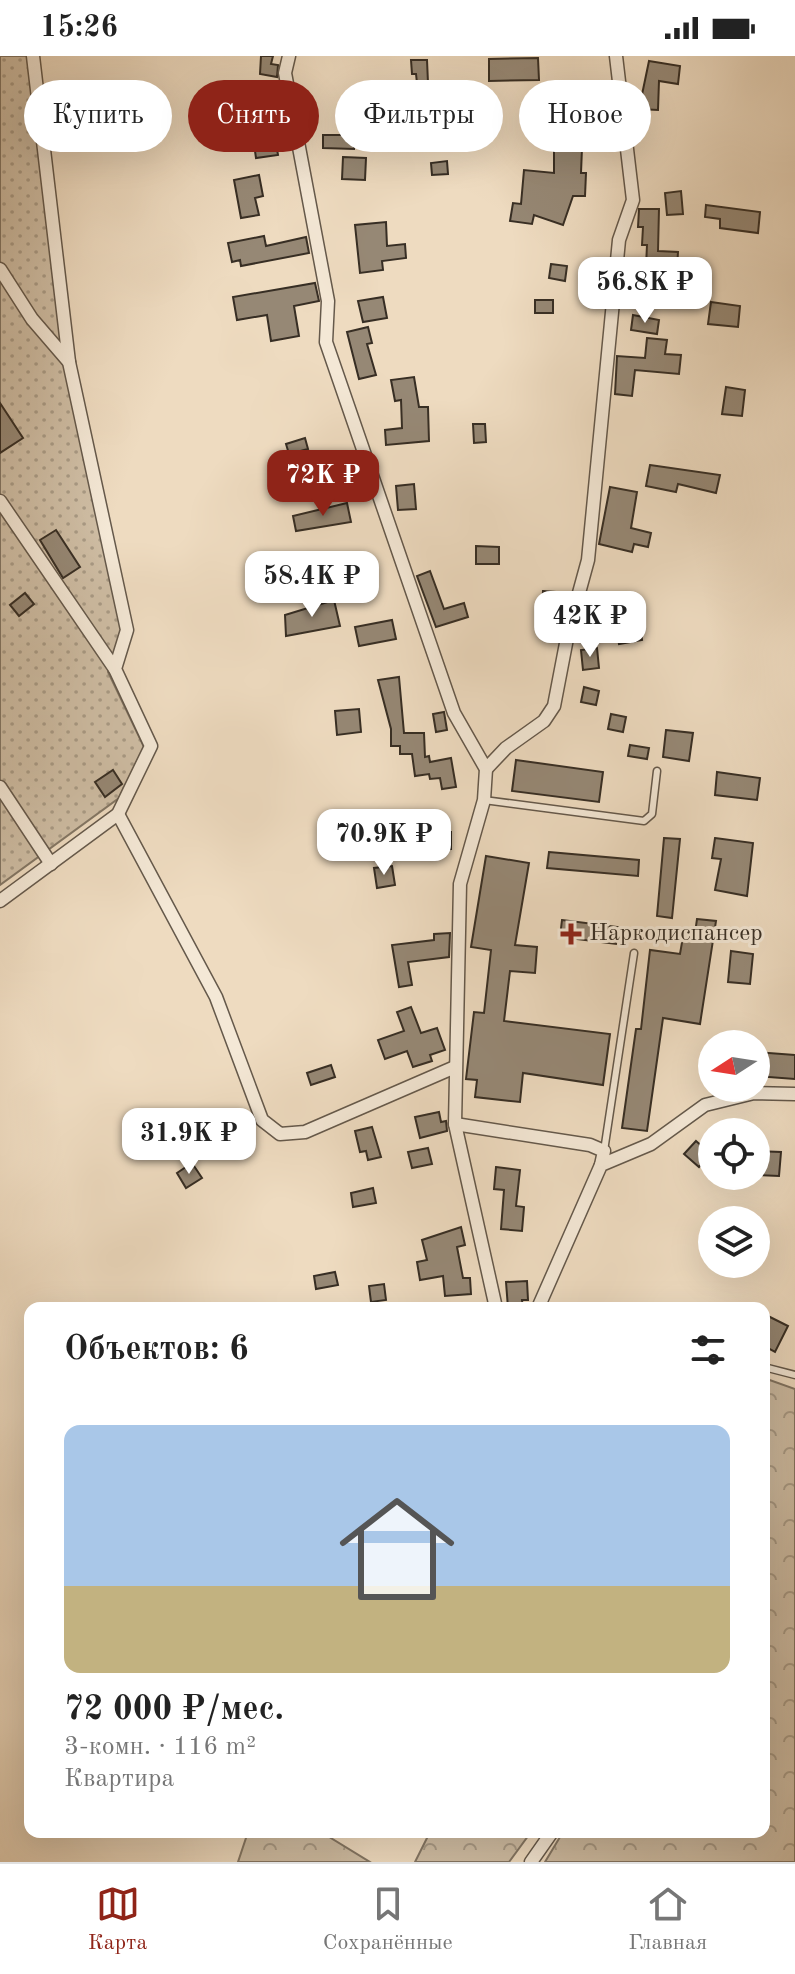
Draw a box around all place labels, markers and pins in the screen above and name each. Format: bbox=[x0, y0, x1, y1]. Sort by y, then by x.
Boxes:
pin: 56.8K ₽ bbox=[571, 257, 719, 325]
pin: 72K ₽ bbox=[267, 450, 379, 518]
pin: 58.4K ₽ bbox=[238, 551, 386, 619]
pin: 42K ₽ bbox=[534, 591, 646, 659]
pin: 70.9K ₽ bbox=[310, 809, 458, 877]
place label: Наркодиспансер bbox=[589, 922, 763, 946]
marker: Наркодиспансер bbox=[560, 923, 582, 945]
pin: 31.9K ₽ bbox=[115, 1108, 263, 1176]

